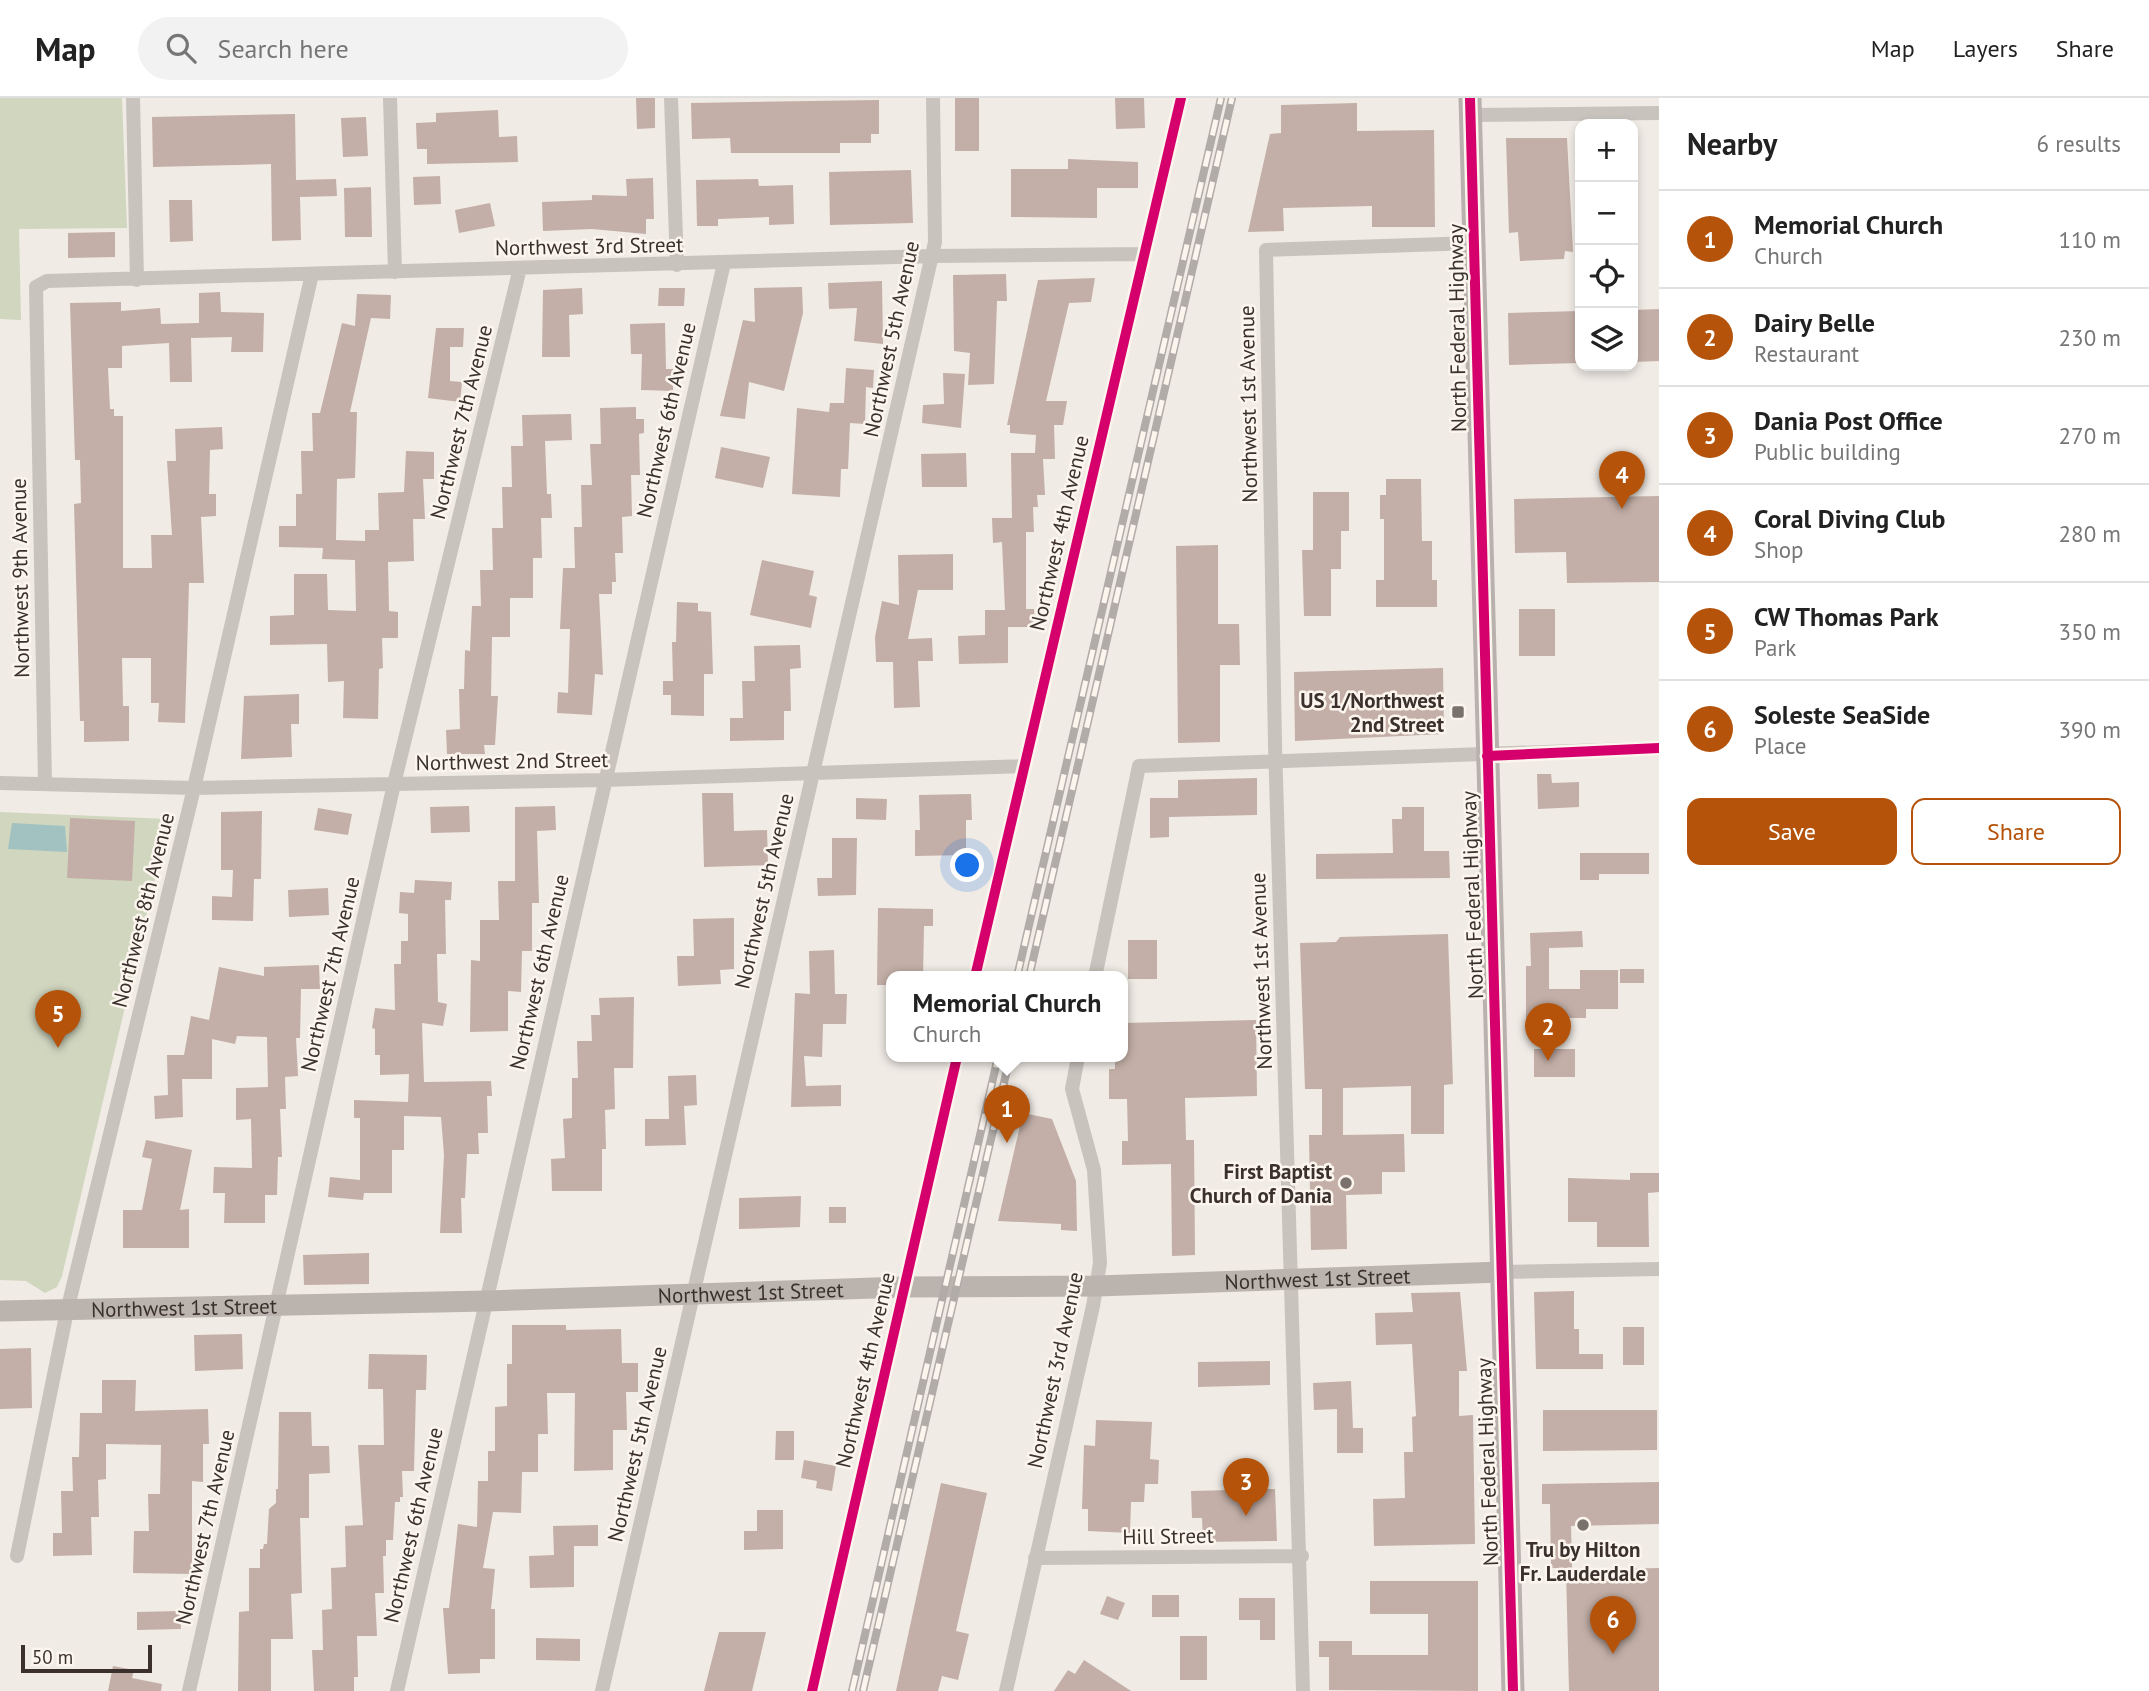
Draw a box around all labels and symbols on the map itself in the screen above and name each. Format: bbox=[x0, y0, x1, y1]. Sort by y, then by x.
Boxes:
street label: North Federal Highway bbox=[1442, 223, 1472, 432]
street label: Northwest 3rd Street bbox=[495, 231, 683, 261]
street label: Northwest 5th Avenue bbox=[857, 238, 925, 440]
street label: Northwest 1st Avenue bbox=[1233, 305, 1263, 503]
street label: Northwest 6th Avenue bbox=[630, 320, 702, 520]
street label: Northwest 7th Avenue bbox=[424, 322, 498, 522]
street label: Northwest 4th Avenue bbox=[1023, 433, 1095, 633]
pin: 4 bbox=[1599, 451, 1645, 509]
street label: Northwest 9th Avenue bbox=[5, 478, 35, 678]
place label: US 1/Northwest 2nd Street bbox=[1300, 687, 1445, 738]
marker: US 1/Northwest 2nd Street bbox=[1450, 704, 1466, 720]
street label: Northwest 2nd Street bbox=[415, 746, 609, 776]
street label: North Federal Highway bbox=[1455, 790, 1489, 1000]
street label: Northwest 5th Avenue bbox=[728, 791, 800, 991]
street label: Northwest 8th Avenue bbox=[106, 810, 180, 1010]
your location bbox=[950, 848, 984, 882]
street label: Northwest 6th Avenue bbox=[503, 872, 575, 1072]
street label: Northwest 1st Avenue bbox=[1244, 872, 1278, 1070]
street label: Northwest 7th Avenue bbox=[294, 874, 366, 1074]
pin: 5 bbox=[35, 990, 81, 1048]
pin: 2 bbox=[1525, 1003, 1571, 1061]
pin: 1 bbox=[984, 1085, 1030, 1143]
place label: First Baptist Church of Dania bbox=[1190, 1158, 1333, 1209]
marker: First Baptist Church of Dania bbox=[1338, 1175, 1354, 1191]
street label: Northwest 1st Street bbox=[1224, 1262, 1411, 1295]
street label: Northwest 4th Avenue bbox=[829, 1270, 901, 1470]
street label: Northwest 3rd Avenue bbox=[1021, 1270, 1089, 1470]
street label: Northwest 1st Street bbox=[657, 1276, 844, 1309]
street label: Northwest 1st Street bbox=[91, 1292, 277, 1323]
street label: Northwest 5th Avenue bbox=[601, 1344, 673, 1544]
street label: North Federal Highway bbox=[1470, 1357, 1504, 1567]
street label: Northwest 6th Avenue bbox=[377, 1425, 449, 1625]
street label: Northwest 7th Avenue bbox=[169, 1427, 241, 1627]
pin: 3 bbox=[1223, 1458, 1269, 1516]
marker: Tru by Hilton Fr. Lauderdale bbox=[1575, 1517, 1591, 1533]
street label: Hill Street bbox=[1122, 1522, 1214, 1550]
place label: Tru by Hilton Fr. Lauderdale bbox=[1520, 1536, 1646, 1587]
pin: 6 bbox=[1590, 1596, 1636, 1654]
scale bar bbox=[21, 1642, 152, 1674]

